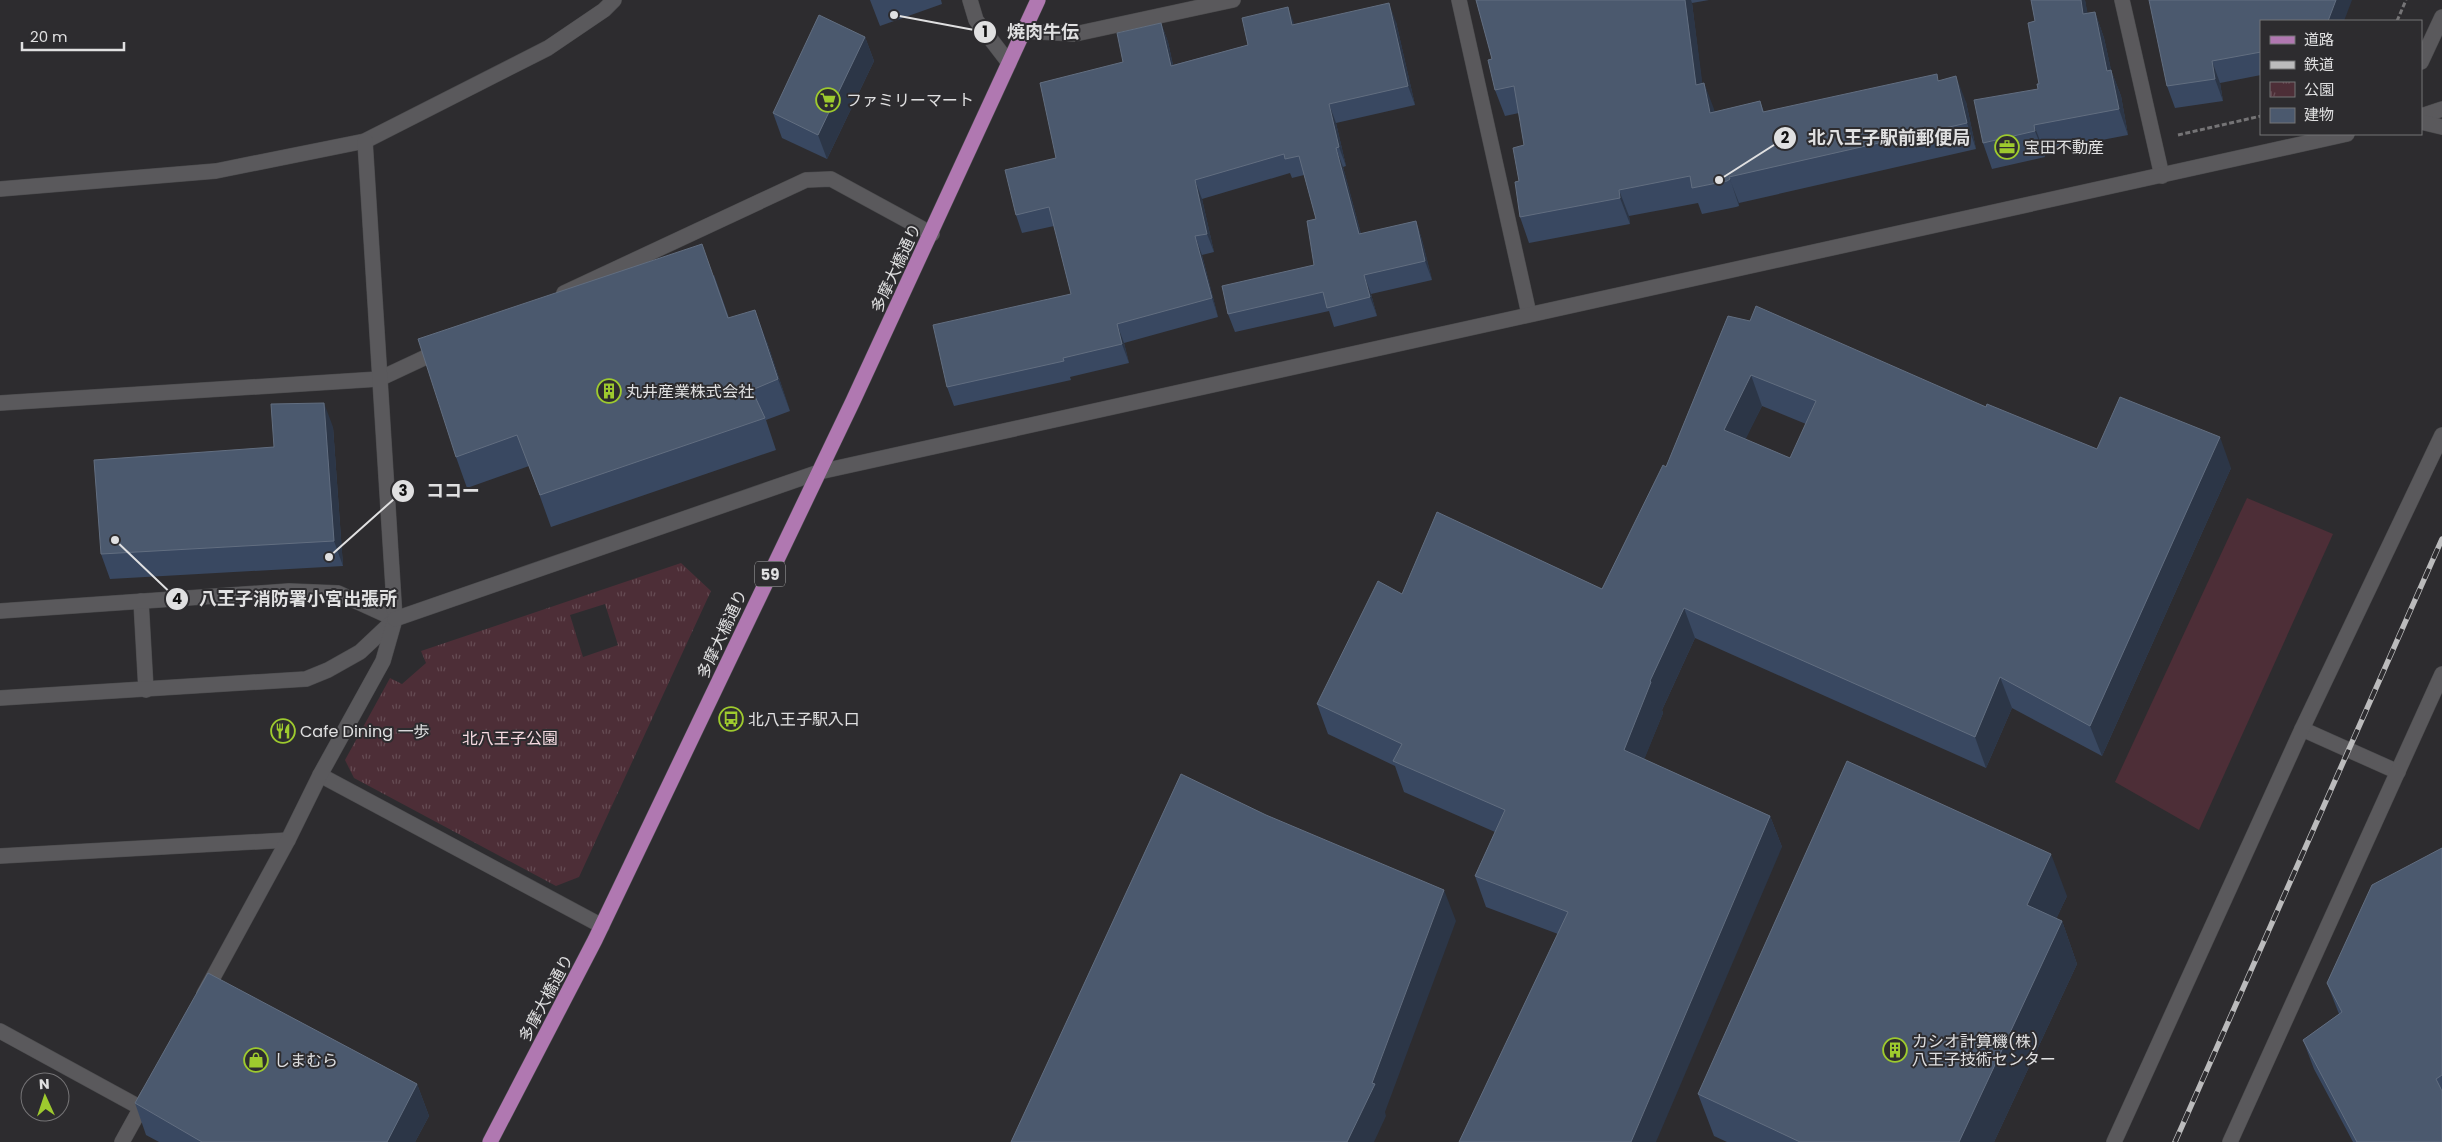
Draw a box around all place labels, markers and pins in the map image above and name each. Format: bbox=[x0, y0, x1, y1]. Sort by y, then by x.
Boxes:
callout: 焼肉牛伝 bbox=[972, 15, 1089, 48]
supermarket icon: ファミリーマート bbox=[815, 87, 841, 113]
place label: ファミリーマート bbox=[846, 89, 974, 112]
callout: 北八王子駅前郵便局 bbox=[1773, 121, 1980, 154]
office icon: 宝田不動産 bbox=[1994, 134, 2020, 160]
place label: 宝田不動産 bbox=[2024, 136, 2104, 159]
building icon: 丸井産業株式会社 bbox=[596, 378, 622, 404]
place label: 丸井産業株式会社 bbox=[626, 380, 754, 403]
callout: ココー bbox=[391, 474, 490, 507]
callout: 八王子消防署小宮出張所 bbox=[164, 582, 407, 615]
bus stop icon: 北八王子駅入口 bbox=[718, 706, 744, 732]
place label: 北八王子駅入口 bbox=[748, 708, 860, 731]
restaurant icon: Cafe Dining 一歩 bbox=[270, 718, 296, 744]
place label: Cafe Dining 一歩 bbox=[300, 720, 429, 743]
place label: カシオ計算機(株) 八王子技術センター bbox=[1912, 1030, 2056, 1071]
building icon: カシオ計算機(株) 八王子技術センター bbox=[1882, 1037, 1908, 1063]
shop icon: しまむら bbox=[243, 1047, 269, 1073]
place label: しまむら bbox=[274, 1049, 338, 1072]

